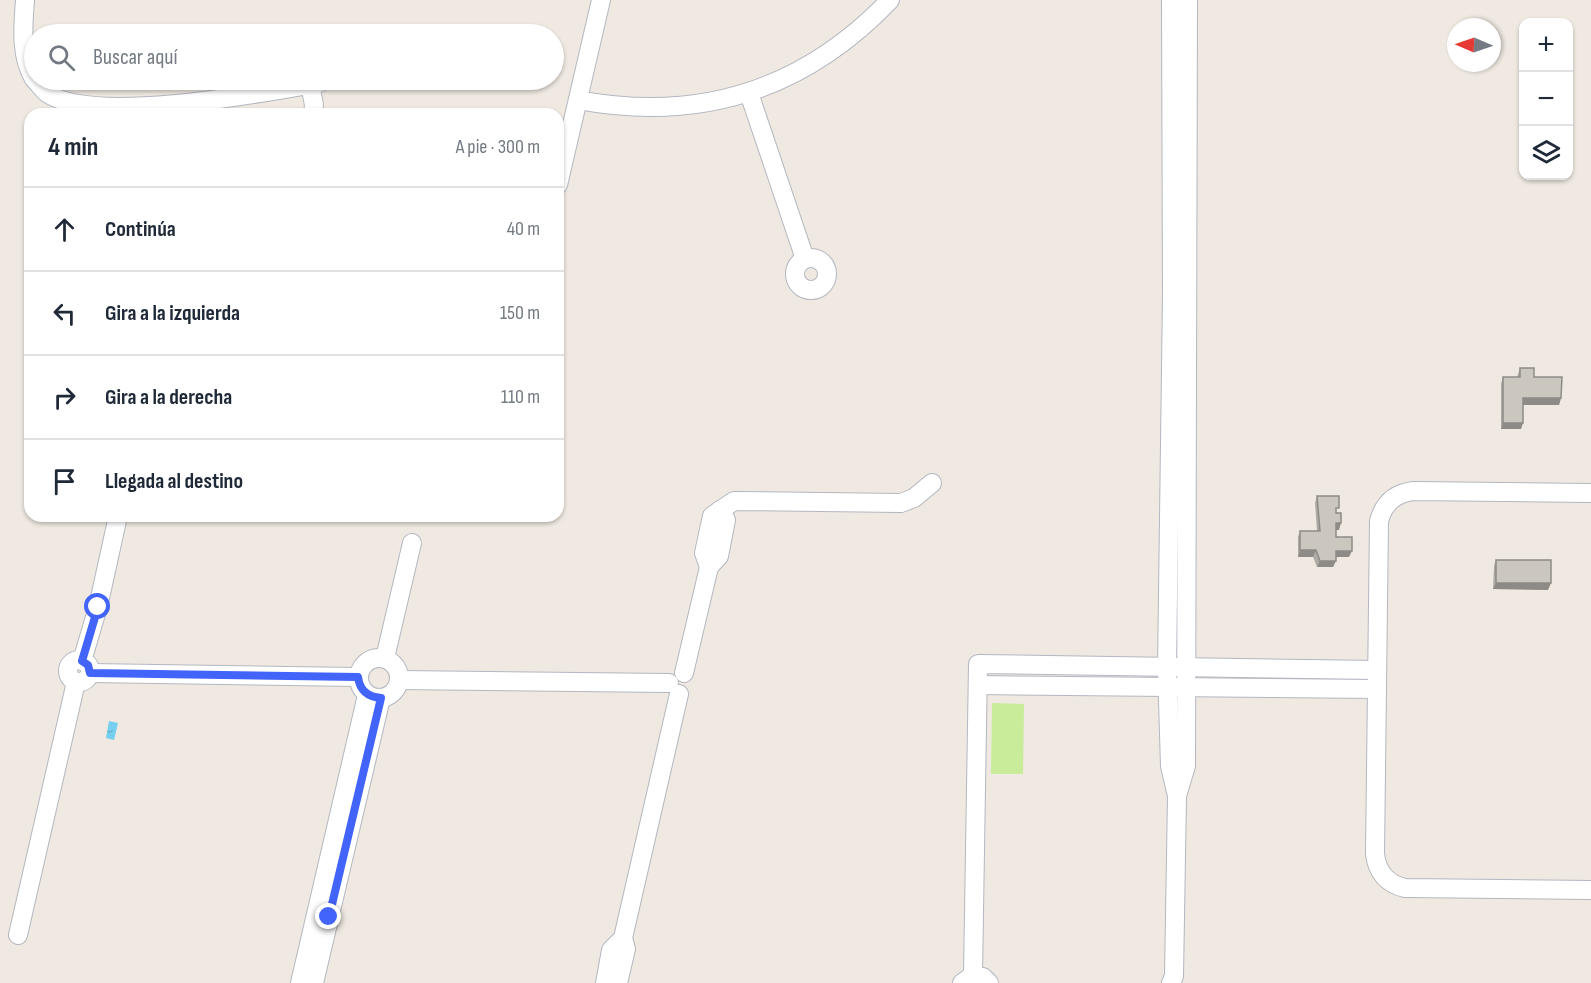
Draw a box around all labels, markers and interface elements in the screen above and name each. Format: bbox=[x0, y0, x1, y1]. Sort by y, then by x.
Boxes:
north arrow bbox=[1447, 18, 1501, 72]
map controls bbox=[1519, 18, 1573, 180]
button: + bbox=[1519, 18, 1573, 72]
search box bbox=[24, 24, 564, 90]
icon: search bbox=[45, 41, 78, 74]
text: Buscar aquí bbox=[93, 44, 178, 71]
button: − bbox=[1519, 72, 1573, 126]
button: layers bbox=[1519, 126, 1573, 180]
text: 4 min bbox=[48, 132, 98, 163]
text: A pie · 300 m bbox=[456, 135, 540, 159]
icon: ahead bbox=[48, 213, 81, 246]
text: Continúa bbox=[105, 216, 176, 243]
text: 40 m bbox=[507, 217, 540, 241]
icon: left bbox=[48, 297, 81, 330]
text: Gira a la izquierda bbox=[105, 300, 240, 327]
text: 150 m bbox=[500, 301, 540, 325]
icon: right bbox=[48, 381, 81, 414]
text: Gira a la derecha bbox=[105, 384, 232, 411]
text: 110 m bbox=[501, 385, 540, 409]
icon: arrive bbox=[48, 465, 81, 498]
text: Llegada al destino bbox=[105, 468, 243, 495]
route start bbox=[84, 593, 110, 619]
route end bbox=[315, 903, 341, 929]

